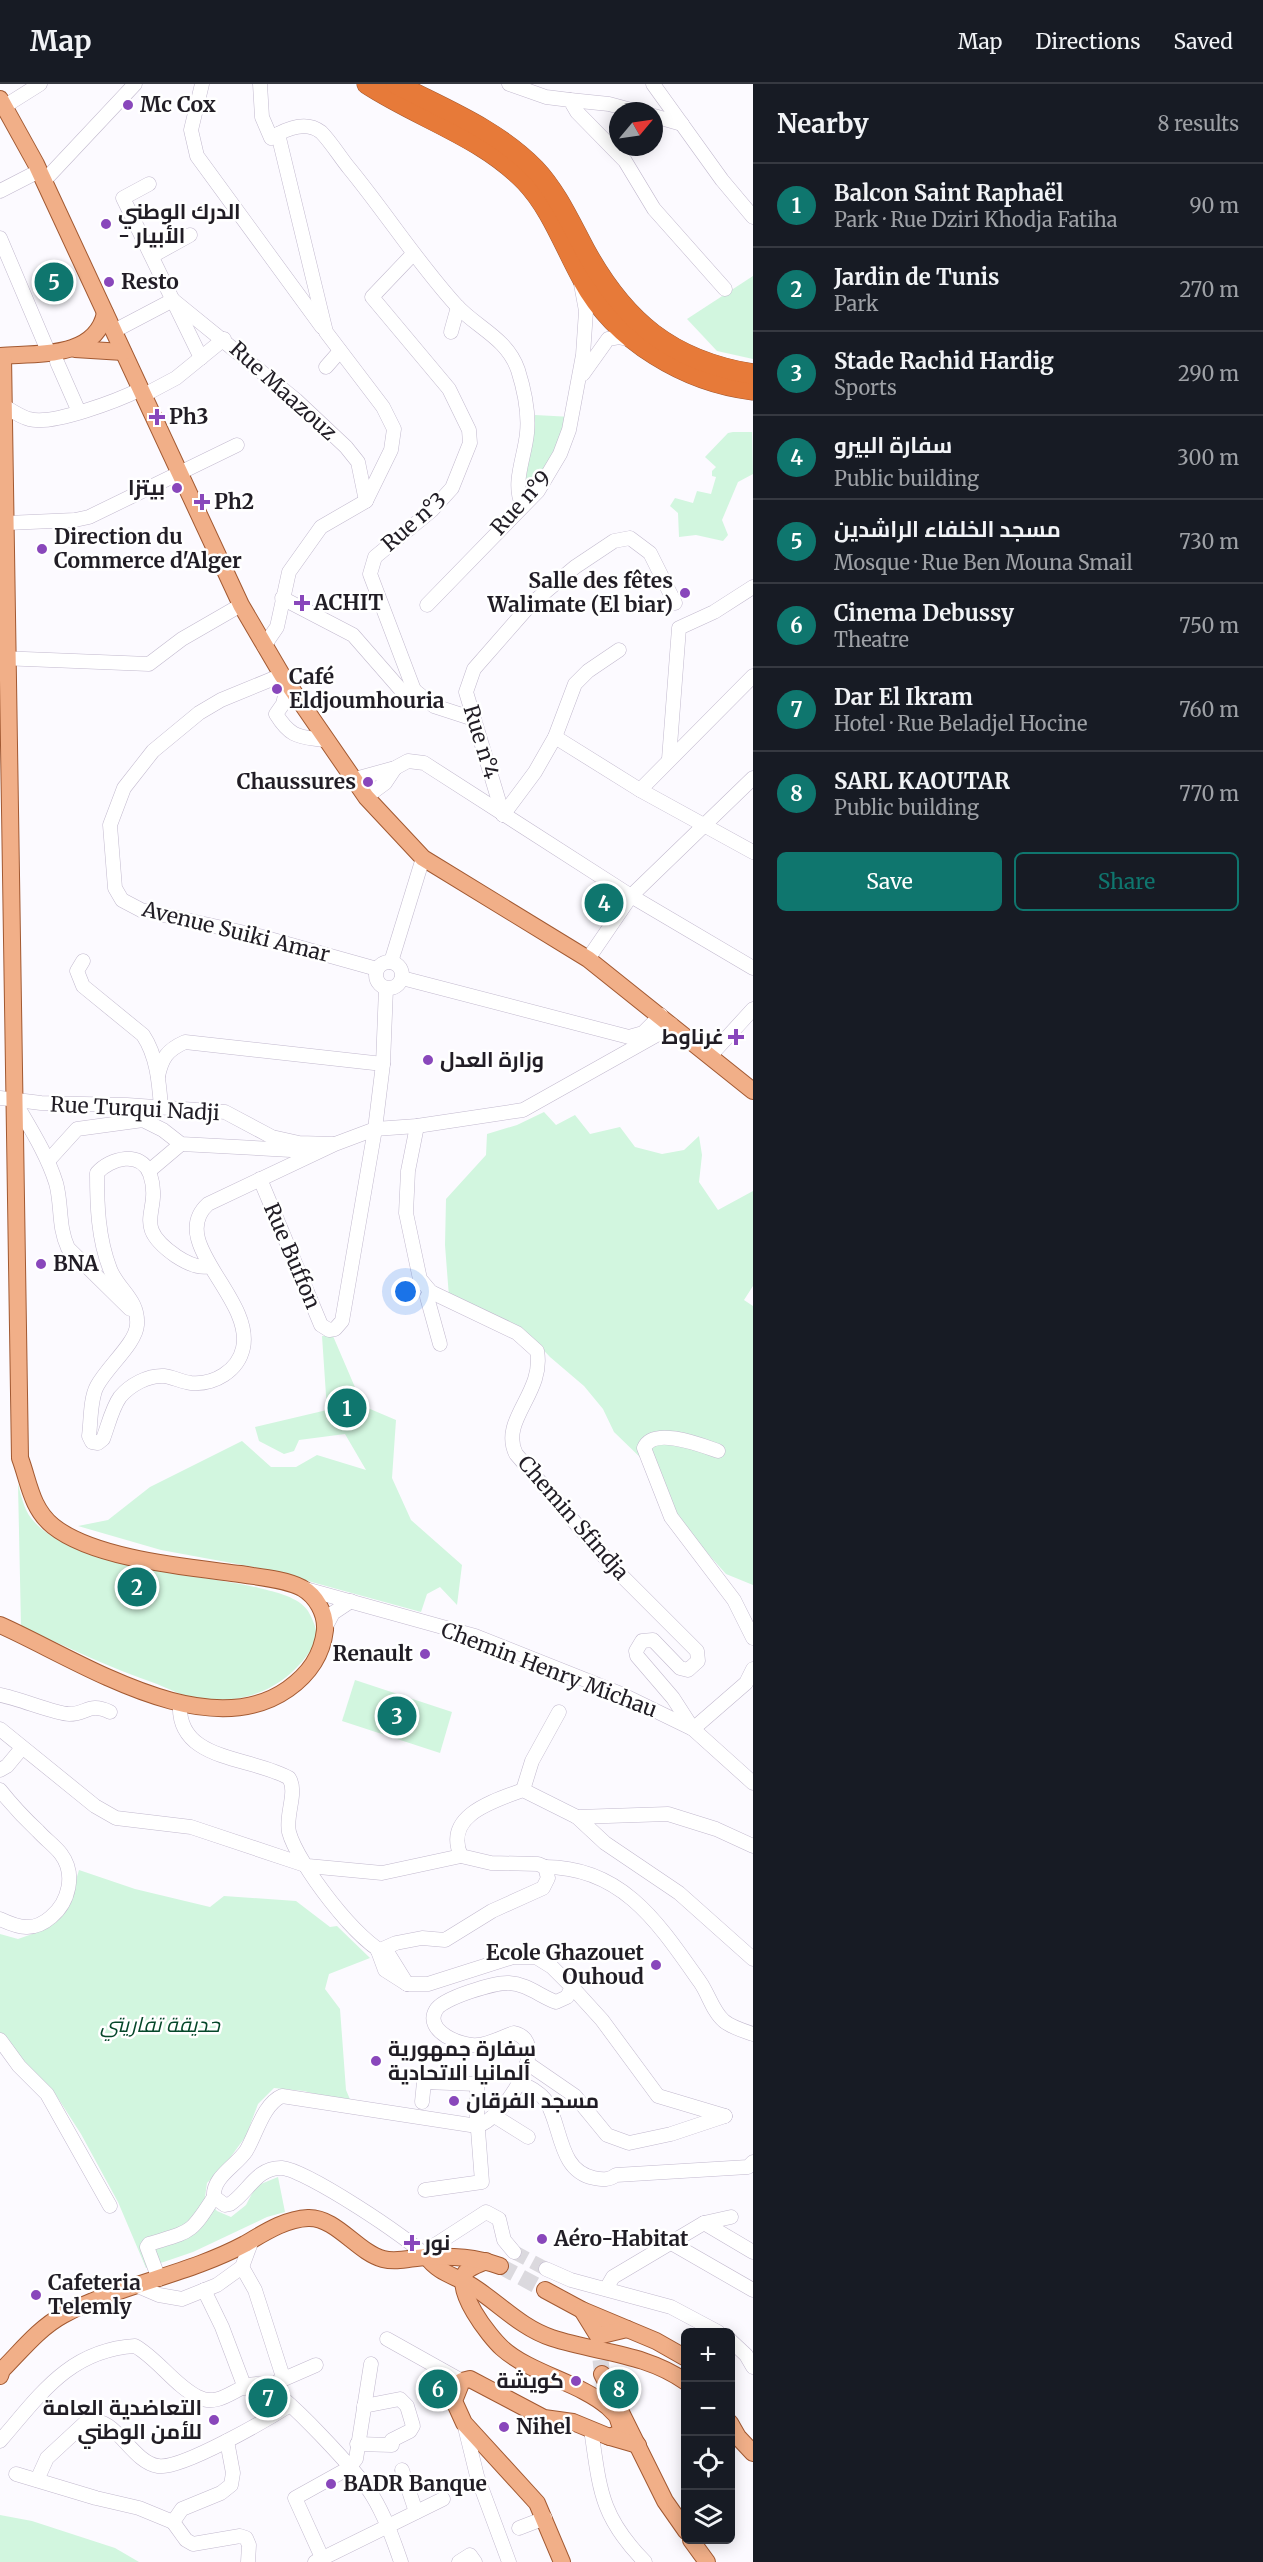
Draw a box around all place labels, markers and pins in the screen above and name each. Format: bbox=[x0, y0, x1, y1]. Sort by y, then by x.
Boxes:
place label: Mc Cox bbox=[140, 91, 216, 118]
marker: Mc Cox bbox=[121, 98, 135, 112]
place label: الدرك الوطني - الأبيار bbox=[118, 198, 241, 249]
marker: الدرك الوطني - الأبيار bbox=[99, 217, 113, 231]
pin: 5 bbox=[34, 260, 74, 304]
place label: Resto bbox=[121, 268, 179, 295]
marker: Resto bbox=[102, 275, 116, 289]
place label: Ph3 bbox=[169, 403, 209, 430]
marker: Ph3 bbox=[150, 410, 164, 424]
place label: بيتزا bbox=[128, 474, 165, 501]
marker: بيتزا bbox=[170, 481, 184, 495]
place label: Ph2 bbox=[214, 488, 254, 515]
marker: Ph2 bbox=[195, 495, 209, 509]
place label: Direction du Commerce d'Alger bbox=[54, 523, 242, 574]
marker: Direction du Commerce d'Alger bbox=[35, 542, 49, 556]
place label: Salle des fêtes Walimate (El biar) bbox=[487, 567, 673, 618]
marker: Salle des fêtes Walimate (El biar) bbox=[678, 586, 692, 600]
place label: ACHIT bbox=[313, 589, 383, 616]
marker: ACHIT bbox=[295, 596, 309, 610]
place label: Café Eldjoumhouria bbox=[289, 663, 445, 714]
marker: Café Eldjoumhouria bbox=[270, 682, 284, 696]
place label: Chaussures bbox=[237, 768, 356, 795]
marker: Chaussures bbox=[361, 775, 375, 789]
pin: 4 bbox=[584, 880, 624, 926]
place label: غرناوط bbox=[661, 1023, 724, 1050]
marker: غرناوط bbox=[729, 1030, 743, 1044]
place label: وزارة العدل bbox=[440, 1046, 544, 1073]
marker: وزارة العدل bbox=[421, 1053, 435, 1067]
place label: BNA bbox=[53, 1250, 100, 1277]
marker: BNA bbox=[34, 1257, 48, 1271]
pin: 1 bbox=[328, 1386, 366, 1430]
pin: 2 bbox=[118, 1564, 156, 1610]
place label: Renault bbox=[333, 1640, 414, 1667]
marker: Renault bbox=[418, 1647, 432, 1661]
pin: 3 bbox=[378, 1694, 416, 1738]
place label: Ecole Ghazouet Ouhoud bbox=[486, 1939, 645, 1990]
marker: Ecole Ghazouet Ouhoud bbox=[649, 1958, 663, 1972]
place label: سفارة جمهورية ألمانيا الاتحادية bbox=[388, 2035, 536, 2086]
marker: سفارة جمهورية ألمانيا الاتحادية bbox=[369, 2054, 383, 2068]
place label: مسجد الفرقان bbox=[466, 2087, 599, 2114]
marker: مسجد الفرقان bbox=[447, 2094, 461, 2108]
place label: Aéro-Habitat bbox=[553, 2225, 689, 2252]
place label: نور bbox=[423, 2229, 450, 2256]
marker: Aéro-Habitat bbox=[535, 2232, 549, 2246]
marker: نور bbox=[405, 2236, 419, 2250]
place label: Cafeteria Telemly bbox=[48, 2269, 141, 2320]
marker: Cafeteria Telemly bbox=[29, 2288, 43, 2302]
pin: 6 bbox=[418, 2366, 458, 2412]
pin: 8 bbox=[600, 2366, 638, 2412]
place label: كويشة bbox=[497, 2367, 564, 2394]
marker: كويشة bbox=[569, 2374, 583, 2388]
pin: 7 bbox=[248, 2376, 288, 2420]
place label: التعاضدية العامة للأمن الوطني bbox=[43, 2394, 202, 2449]
marker: التعاضدية العامة للأمن الوطني bbox=[207, 2413, 221, 2427]
place label: Nihel bbox=[516, 2413, 572, 2440]
marker: Nihel bbox=[497, 2420, 511, 2434]
place label: BADR Banque bbox=[343, 2470, 487, 2497]
marker: BADR Banque bbox=[324, 2477, 338, 2491]

